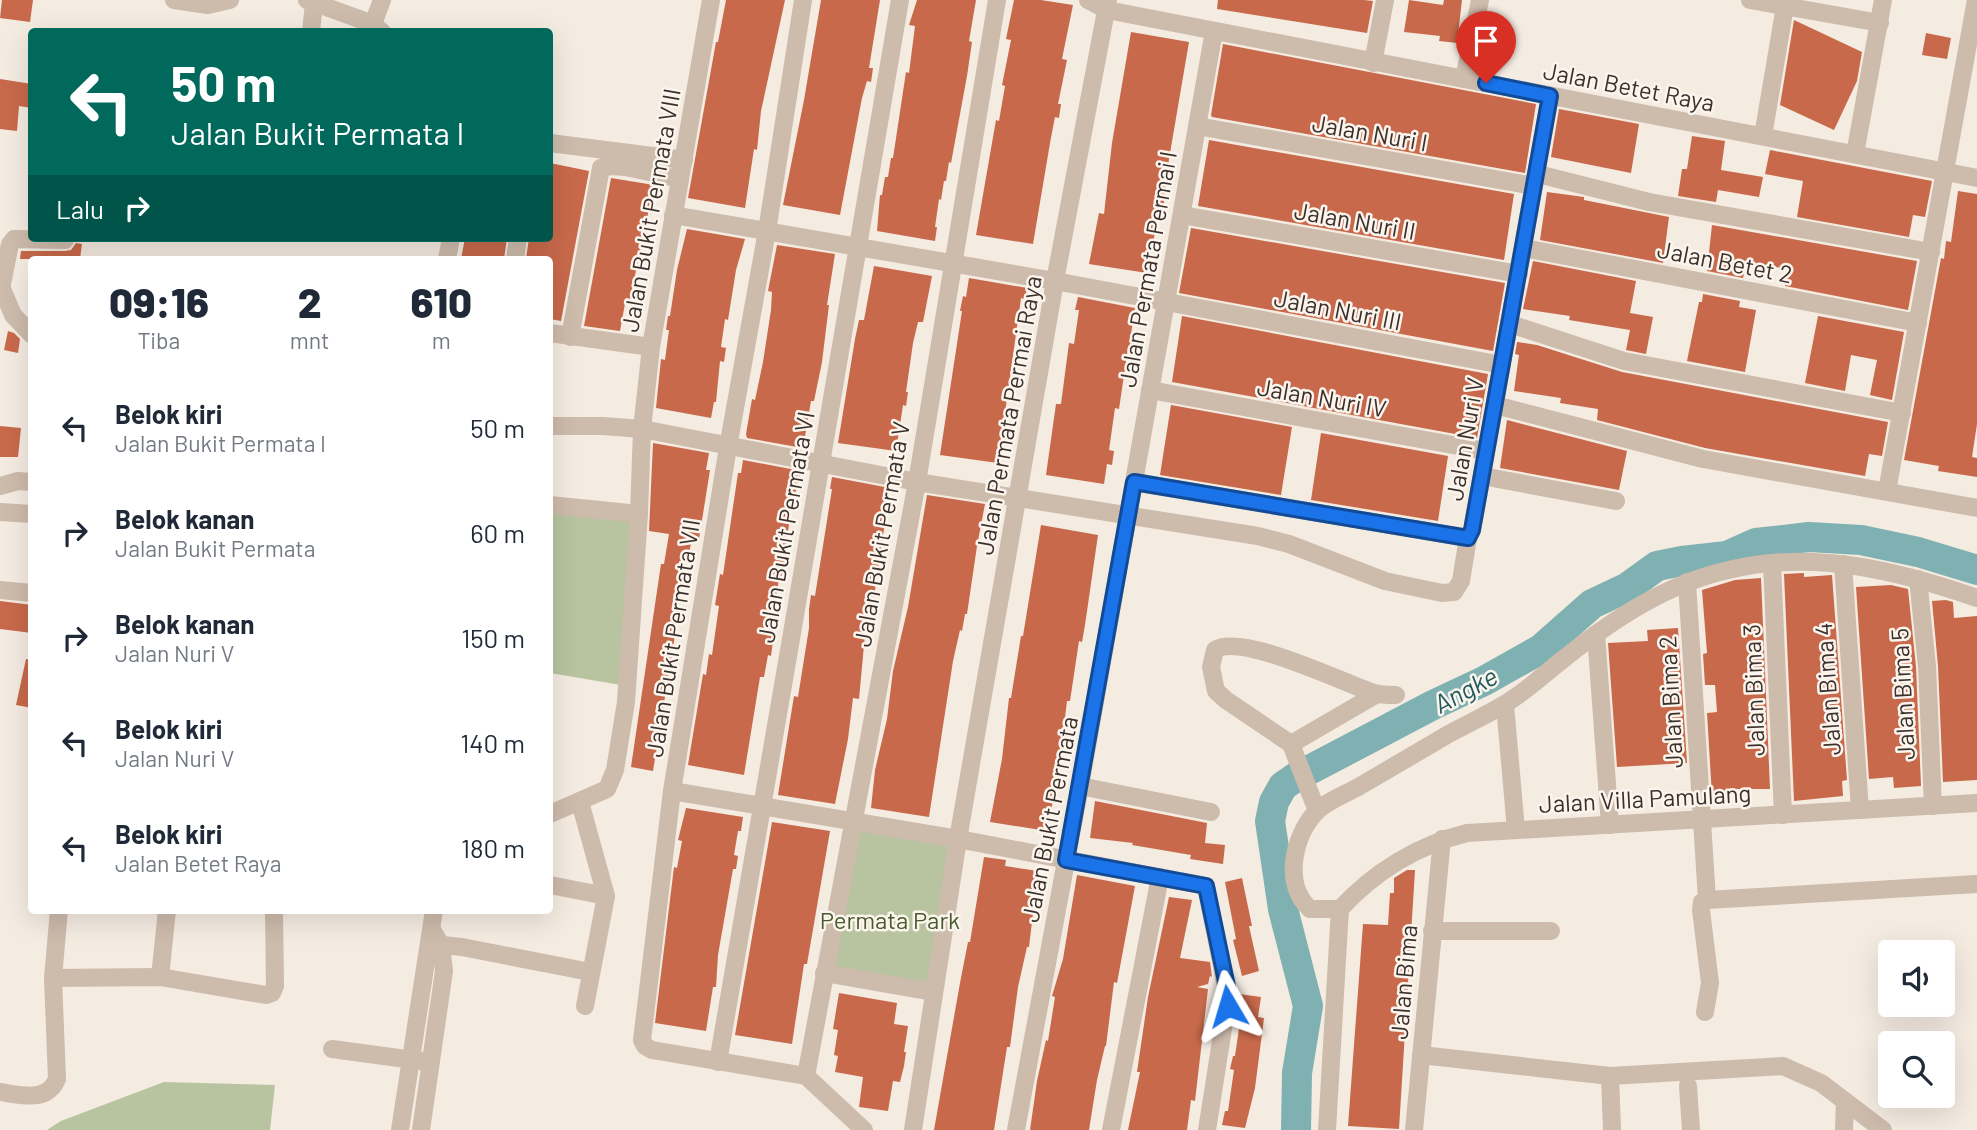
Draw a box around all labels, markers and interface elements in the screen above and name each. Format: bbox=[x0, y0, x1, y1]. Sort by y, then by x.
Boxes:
pin bbox=[1456, 11, 1516, 83]
icon: arrive bbox=[1467, 22, 1505, 60]
text: 50 m bbox=[171, 53, 276, 112]
street label: Jalan Betet Raya bbox=[1541, 55, 1717, 117]
icon: left bbox=[56, 56, 147, 147]
street label: Jalan Bukit Permata VIII bbox=[614, 86, 686, 334]
street label: Jalan Nuri I bbox=[1310, 108, 1430, 156]
text: Jalan Bukit Permata I bbox=[171, 113, 465, 151]
street label: Jalan Permata Permai I bbox=[1112, 149, 1182, 389]
icon: right bbox=[118, 189, 156, 227]
text: Lalu bbox=[56, 193, 104, 224]
street label: Jalan Nuri II bbox=[1292, 195, 1418, 245]
street label: Jalan Betet 2 bbox=[1655, 234, 1795, 288]
street label: Jalan Permata Permai Raya bbox=[969, 273, 1047, 557]
text: 09:16 bbox=[109, 276, 209, 326]
text: 2 bbox=[298, 276, 322, 326]
text: 610 bbox=[410, 276, 472, 326]
street label: Jalan Nuri III bbox=[1272, 282, 1404, 336]
text: Tiba bbox=[137, 326, 180, 354]
text: mnt bbox=[290, 326, 330, 354]
text: m bbox=[432, 326, 451, 354]
street label: Jalan Nuri IV bbox=[1255, 371, 1389, 423]
street label: Jalan Nuri V bbox=[1439, 375, 1489, 503]
text: Belok kiri bbox=[115, 398, 222, 429]
icon: left bbox=[56, 409, 94, 447]
street label: Jalan Bukit Permata VI bbox=[750, 409, 820, 645]
text: 50 m bbox=[470, 412, 525, 443]
street label: Jalan Bukit Permata V bbox=[847, 419, 915, 649]
text: Jalan Bukit Permata I bbox=[115, 429, 326, 457]
text: Belok kanan bbox=[115, 503, 254, 534]
icon: right bbox=[56, 514, 94, 552]
text: 60 m bbox=[470, 517, 525, 548]
street label: Jalan Bukit Permata VII bbox=[639, 517, 705, 759]
text: Jalan Bukit Permata bbox=[115, 534, 316, 562]
text: Belok kanan bbox=[115, 608, 254, 639]
icon: right bbox=[56, 619, 94, 657]
text: 150 m bbox=[461, 622, 525, 653]
street label: Jalan Bima 4 bbox=[1808, 622, 1846, 756]
street label: Jalan Bima 3 bbox=[1736, 623, 1770, 757]
street label: Jalan Bima 5 bbox=[1884, 627, 1920, 761]
street label: Jalan Bima 2 bbox=[1652, 635, 1688, 769]
text: Jalan Nuri V bbox=[115, 639, 234, 667]
water label: Angke bbox=[1428, 659, 1502, 719]
text: Belok kiri bbox=[115, 713, 222, 744]
street label: Jalan Bukit Permata bbox=[1015, 714, 1083, 924]
icon: left bbox=[56, 724, 94, 762]
text: 140 m bbox=[460, 727, 525, 758]
text: Jalan Nuri V bbox=[115, 744, 234, 772]
street label: Jalan Villa Pamulang bbox=[1538, 778, 1752, 818]
text: Belok kiri bbox=[115, 818, 222, 849]
icon: left bbox=[56, 829, 94, 867]
text: 180 m bbox=[461, 832, 525, 863]
text: Jalan Betet Raya bbox=[115, 849, 281, 877]
park label: Permata Park bbox=[820, 905, 960, 934]
street label: Jalan Bima bbox=[1384, 923, 1422, 1041]
map controls bbox=[1878, 940, 1955, 1108]
button: sound bbox=[1878, 940, 1955, 1017]
position arrow bbox=[1191, 969, 1265, 1043]
button: search bbox=[1878, 1031, 1955, 1108]

